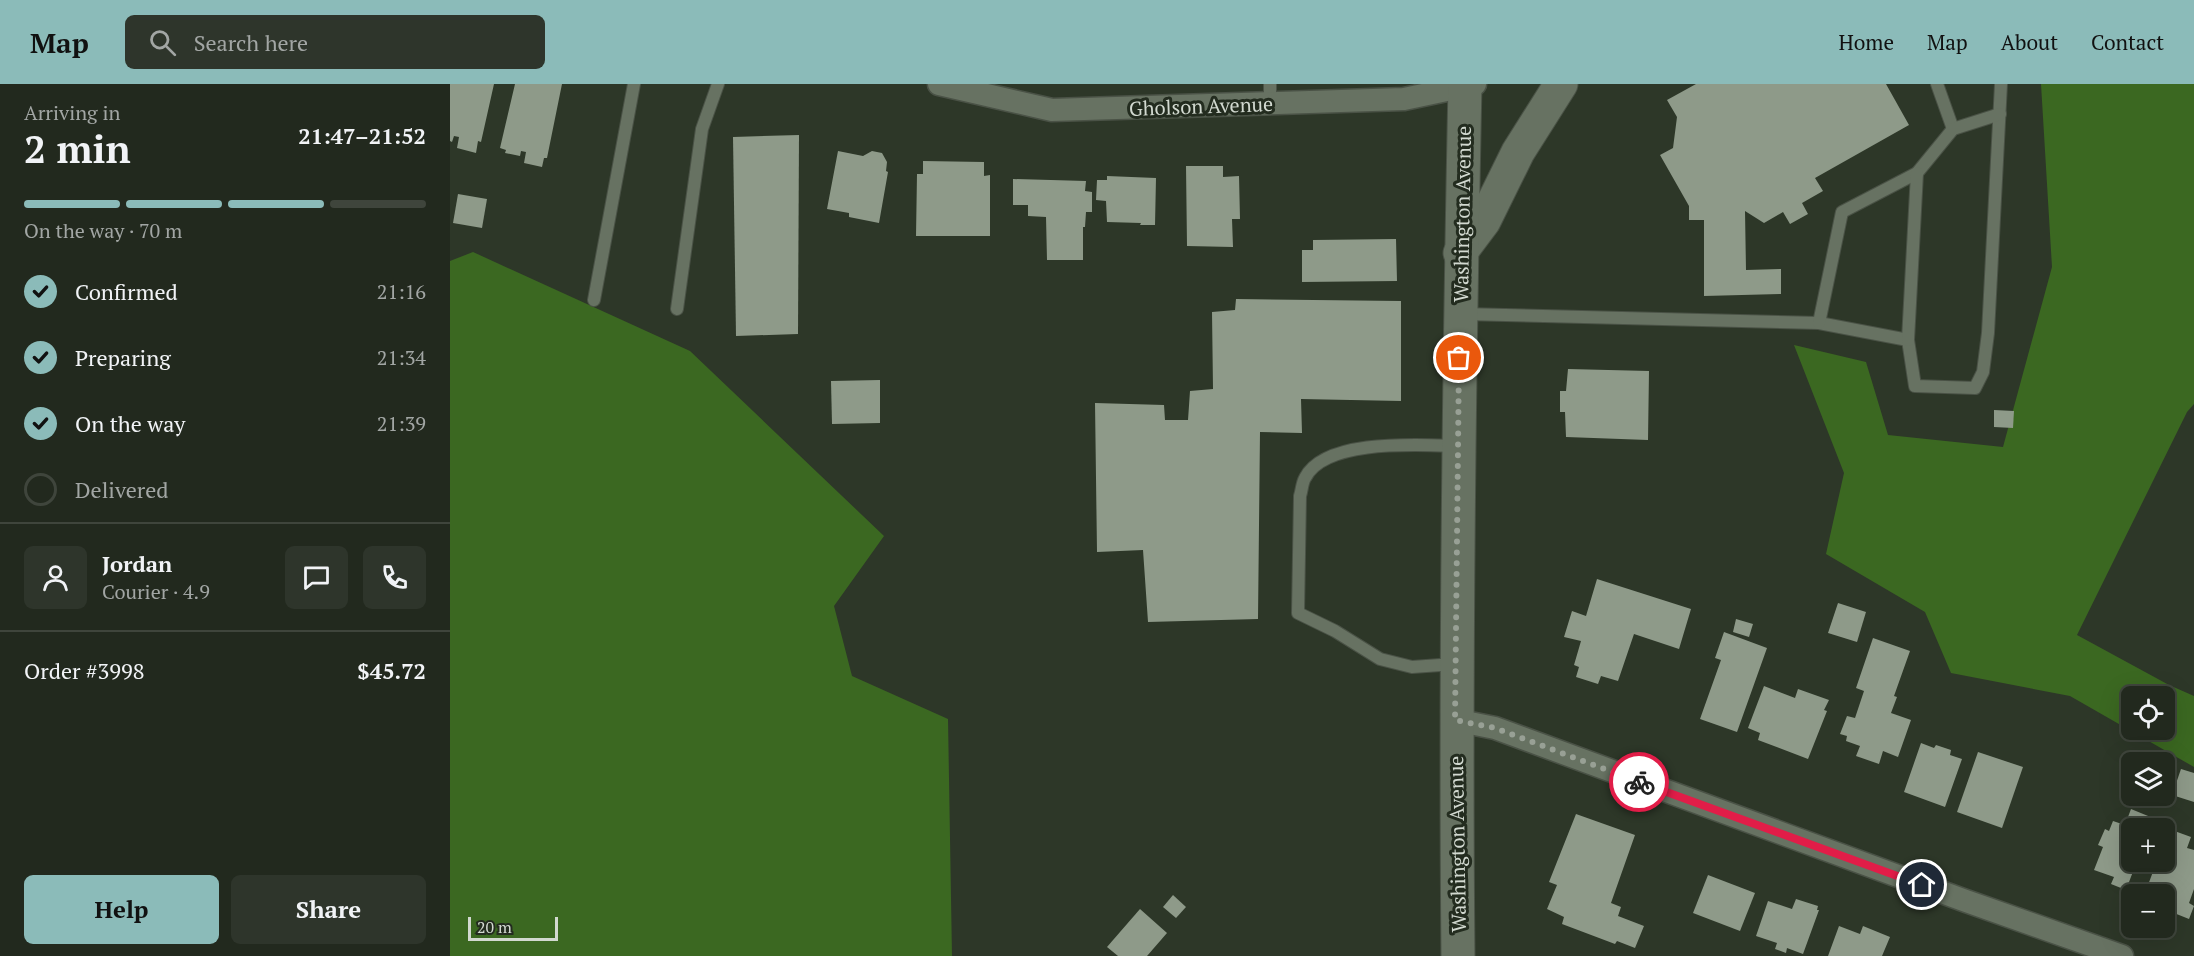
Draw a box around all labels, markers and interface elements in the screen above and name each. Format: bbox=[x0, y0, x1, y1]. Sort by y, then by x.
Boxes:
search box bbox=[125, 15, 545, 69]
text: Map bbox=[30, 24, 89, 61]
icon: search bbox=[146, 26, 179, 59]
text: Search here bbox=[194, 28, 308, 57]
text: Home bbox=[1838, 28, 1894, 56]
text: Map bbox=[1927, 28, 1968, 56]
text: About bbox=[2001, 28, 2058, 56]
text: Contact bbox=[2091, 28, 2164, 56]
street label: Gholson Avenue bbox=[1129, 90, 1273, 122]
text: Arriving in bbox=[24, 99, 120, 126]
text: 21:47–21:52 bbox=[298, 121, 426, 150]
text: 2 min bbox=[24, 122, 131, 174]
street label: Washington Avenue bbox=[1447, 125, 1477, 303]
text: On the way · 70 m bbox=[24, 217, 182, 244]
icon: check bbox=[24, 275, 57, 308]
text: Confirmed bbox=[75, 277, 178, 306]
text: 21:16 bbox=[377, 278, 426, 305]
pin bbox=[1433, 332, 1484, 383]
icon: check bbox=[24, 341, 57, 374]
icon: bag bbox=[1442, 341, 1475, 374]
text: Preparing bbox=[75, 343, 171, 372]
text: 21:34 bbox=[377, 344, 426, 371]
icon: check bbox=[24, 407, 57, 440]
text: On the way bbox=[75, 409, 185, 438]
text: 21:39 bbox=[377, 410, 426, 437]
text: Delivered bbox=[75, 475, 168, 504]
button: person bbox=[24, 546, 87, 609]
button: chat bbox=[285, 546, 348, 609]
button: phone bbox=[363, 546, 426, 609]
text: Jordan bbox=[102, 549, 172, 578]
text: Courier · 4.9 bbox=[102, 578, 210, 605]
text: Order #3998 bbox=[24, 656, 144, 685]
text: $45.72 bbox=[357, 656, 426, 685]
map controls bbox=[2121, 686, 2175, 938]
button: locate bbox=[2121, 686, 2175, 740]
courier bbox=[1609, 752, 1669, 812]
button: layers bbox=[2121, 752, 2175, 806]
street label: Washington Avenue bbox=[1442, 755, 1472, 933]
icon: bike bbox=[1623, 766, 1656, 799]
button: + bbox=[2121, 818, 2175, 872]
pin bbox=[1896, 859, 1947, 910]
icon: home bbox=[1905, 868, 1938, 901]
button: Help bbox=[24, 875, 219, 944]
button: Share bbox=[231, 875, 426, 944]
button: − bbox=[2121, 884, 2175, 938]
scale bar bbox=[468, 914, 558, 942]
text: 20 m bbox=[477, 916, 512, 938]

